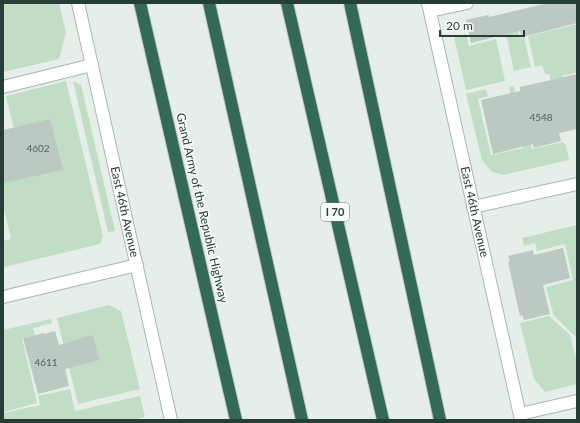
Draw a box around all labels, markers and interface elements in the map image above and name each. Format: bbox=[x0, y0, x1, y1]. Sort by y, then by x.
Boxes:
scale bar bbox=[440, 12, 524, 38]
text: 20 m bbox=[446, 18, 473, 33]
street label: Grand Army of the Republic Highway bbox=[173, 111, 232, 305]
house number: 4548 bbox=[529, 111, 553, 123]
house number: 4602 bbox=[26, 142, 50, 154]
street label: East 46th Avenue bbox=[108, 165, 142, 259]
street label: East 46th Avenue bbox=[458, 165, 492, 259]
road number: I 70 bbox=[321, 203, 349, 221]
house number: 4611 bbox=[34, 356, 58, 368]

